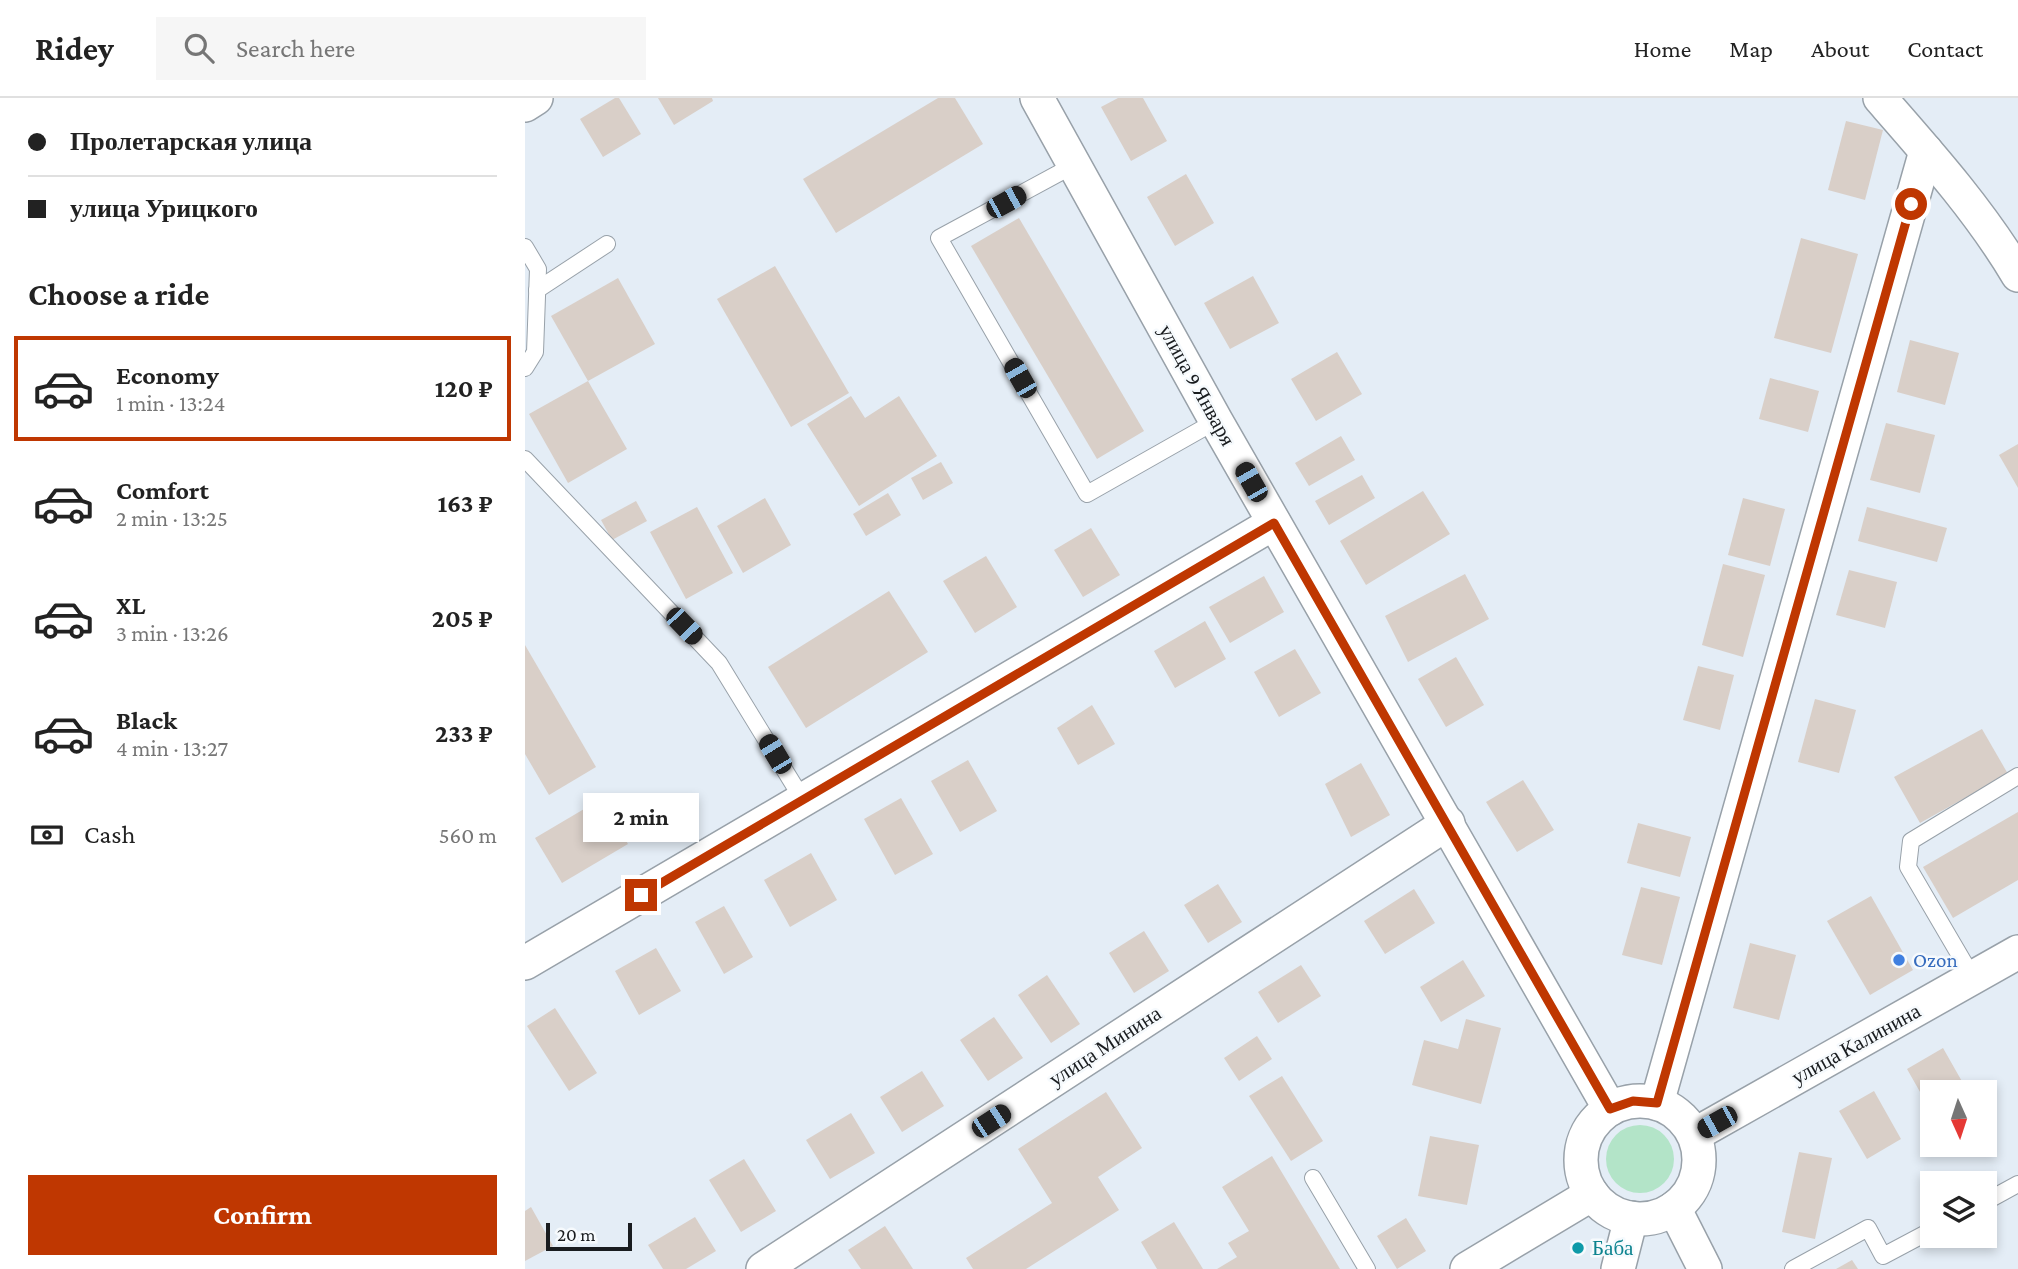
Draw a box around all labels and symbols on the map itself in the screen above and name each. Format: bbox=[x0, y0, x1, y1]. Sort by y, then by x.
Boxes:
car bbox=[983, 183, 1030, 221]
route start bbox=[1895, 188, 1927, 220]
street label: улица 9 Января bbox=[1154, 320, 1240, 450]
car bbox=[1001, 355, 1040, 401]
car bbox=[1232, 459, 1271, 505]
car bbox=[662, 604, 707, 648]
car bbox=[756, 731, 795, 777]
callout: 2 min bbox=[583, 794, 699, 842]
route end bbox=[625, 879, 657, 911]
place label: Ozon bbox=[1913, 948, 1958, 972]
marker: Ozon bbox=[1891, 952, 1907, 968]
street label: улица Калинина bbox=[1787, 998, 1925, 1089]
street label: улица Минина bbox=[1044, 1001, 1166, 1091]
north arrow bbox=[1920, 1080, 1997, 1157]
car bbox=[968, 1101, 1015, 1141]
car bbox=[1694, 1103, 1741, 1141]
scale bar bbox=[546, 1220, 632, 1252]
place label: Баба bbox=[1592, 1236, 1634, 1260]
marker: Баба bbox=[1570, 1240, 1586, 1256]

